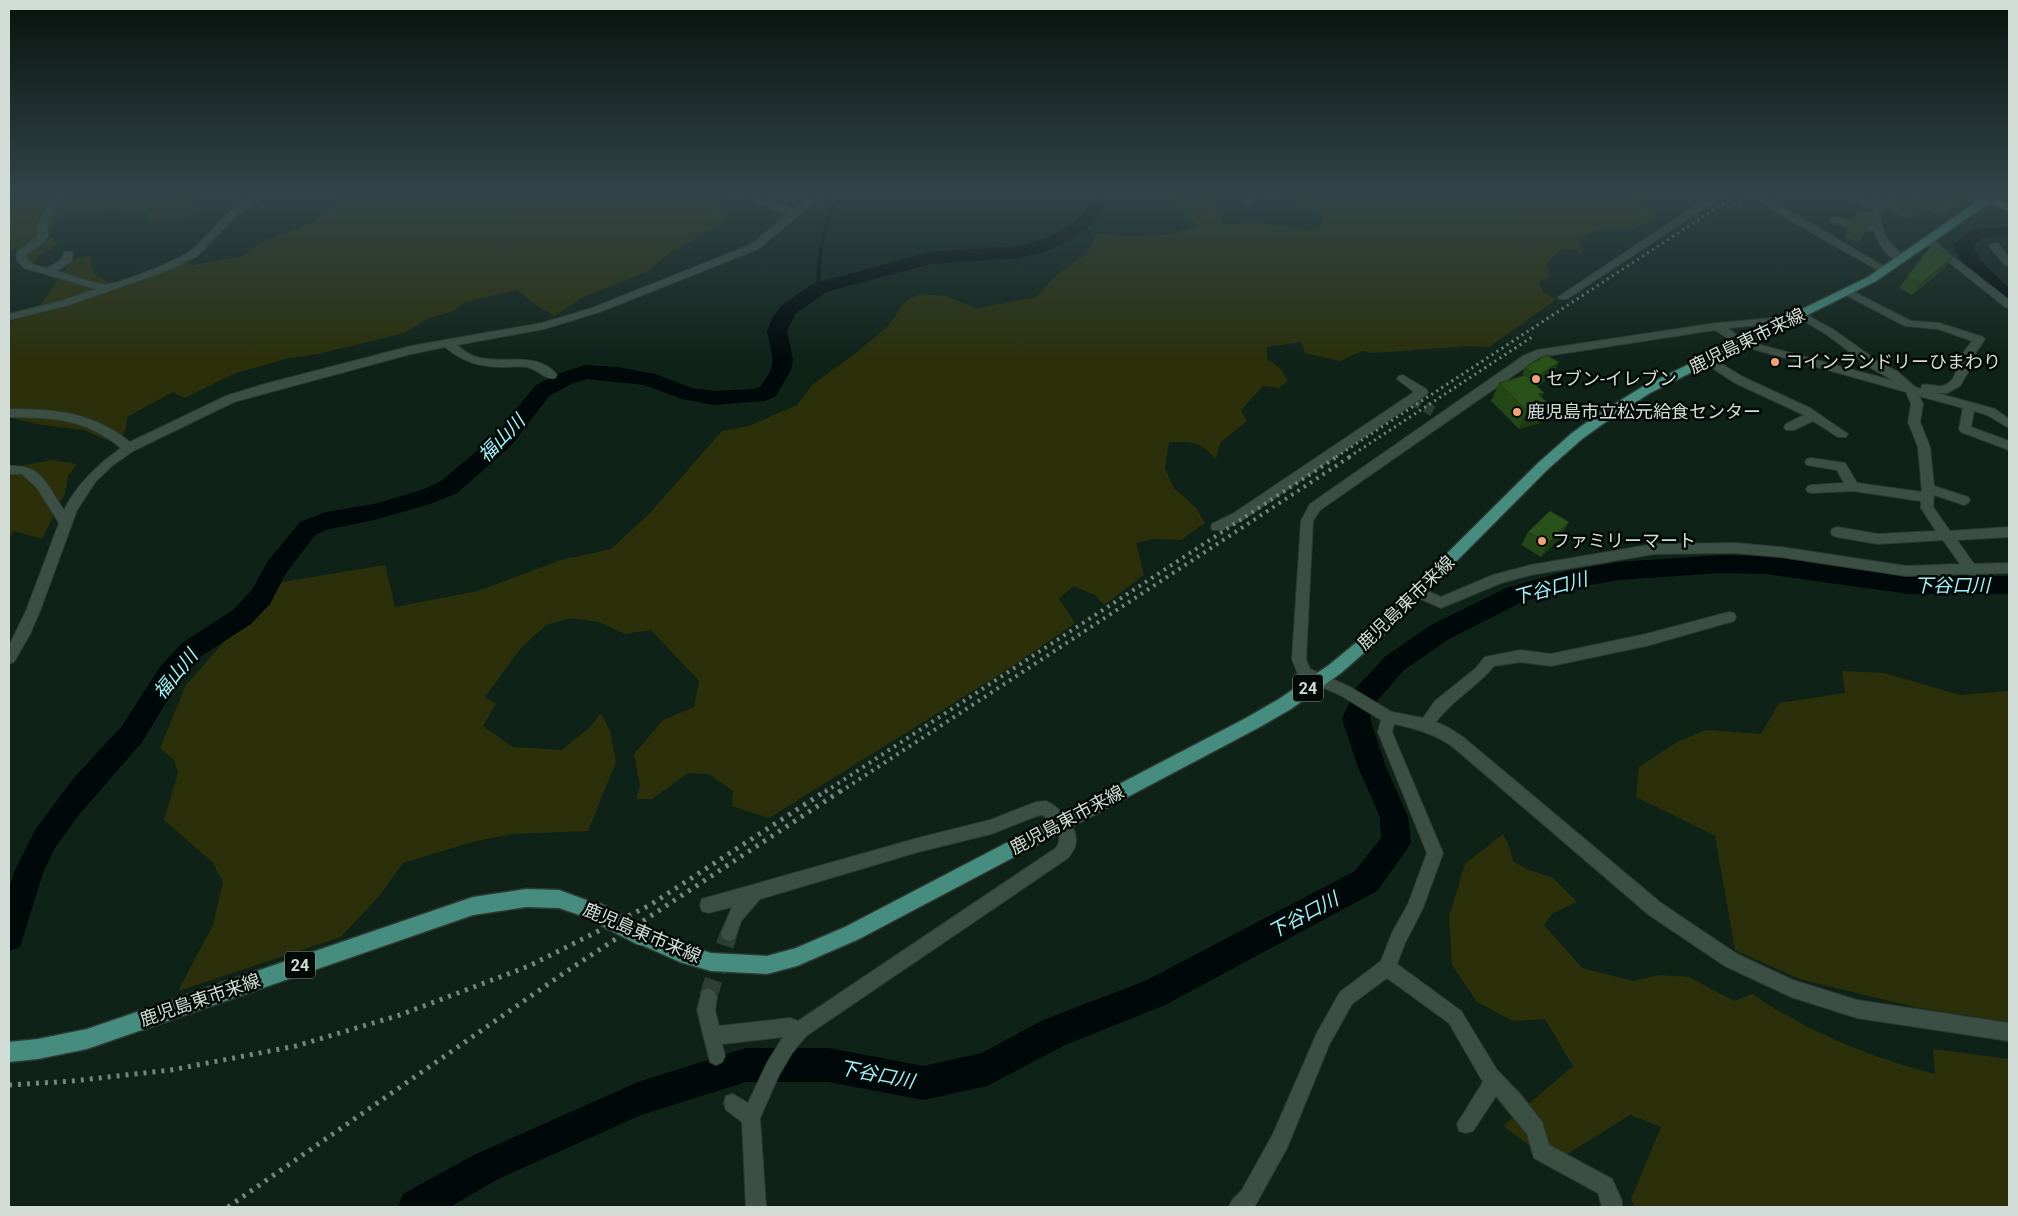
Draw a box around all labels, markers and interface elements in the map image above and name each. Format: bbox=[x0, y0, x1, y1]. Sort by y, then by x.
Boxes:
street label: 鹿児島東市来線 bbox=[1686, 303, 1808, 378]
place label: コインランドリーひまわり bbox=[1785, 351, 2001, 372]
marker: コインランドリーひまわり bbox=[1769, 356, 1781, 368]
place label: セブン-イレブン bbox=[1546, 368, 1677, 389]
marker: セブン-イレブン bbox=[1530, 373, 1542, 385]
place label: 鹿児島市立松元給食センター bbox=[1527, 401, 1761, 422]
marker: 鹿児島市立松元給食センター bbox=[1511, 406, 1523, 418]
water label: 福山川 bbox=[473, 408, 531, 467]
place label: ファミリーマート bbox=[1552, 530, 1696, 551]
marker: ファミリーマート bbox=[1536, 535, 1548, 547]
street label: 鹿児島東市来線 bbox=[1353, 551, 1458, 654]
water label: 下谷口川 bbox=[1510, 567, 1592, 609]
water label: 下谷口川 bbox=[1914, 574, 1992, 597]
water label: 福山川 bbox=[149, 643, 204, 704]
road number: 24 bbox=[1293, 674, 1323, 701]
street label: 鹿児島東市来線 bbox=[1006, 781, 1127, 858]
water label: 下谷口川 bbox=[1264, 887, 1344, 943]
street label: 鹿児島東市来線 bbox=[580, 898, 704, 967]
road number: 24 bbox=[285, 952, 315, 978]
street label: 鹿児島東市来線 bbox=[137, 969, 263, 1030]
water label: 下谷口川 bbox=[837, 1056, 918, 1093]

